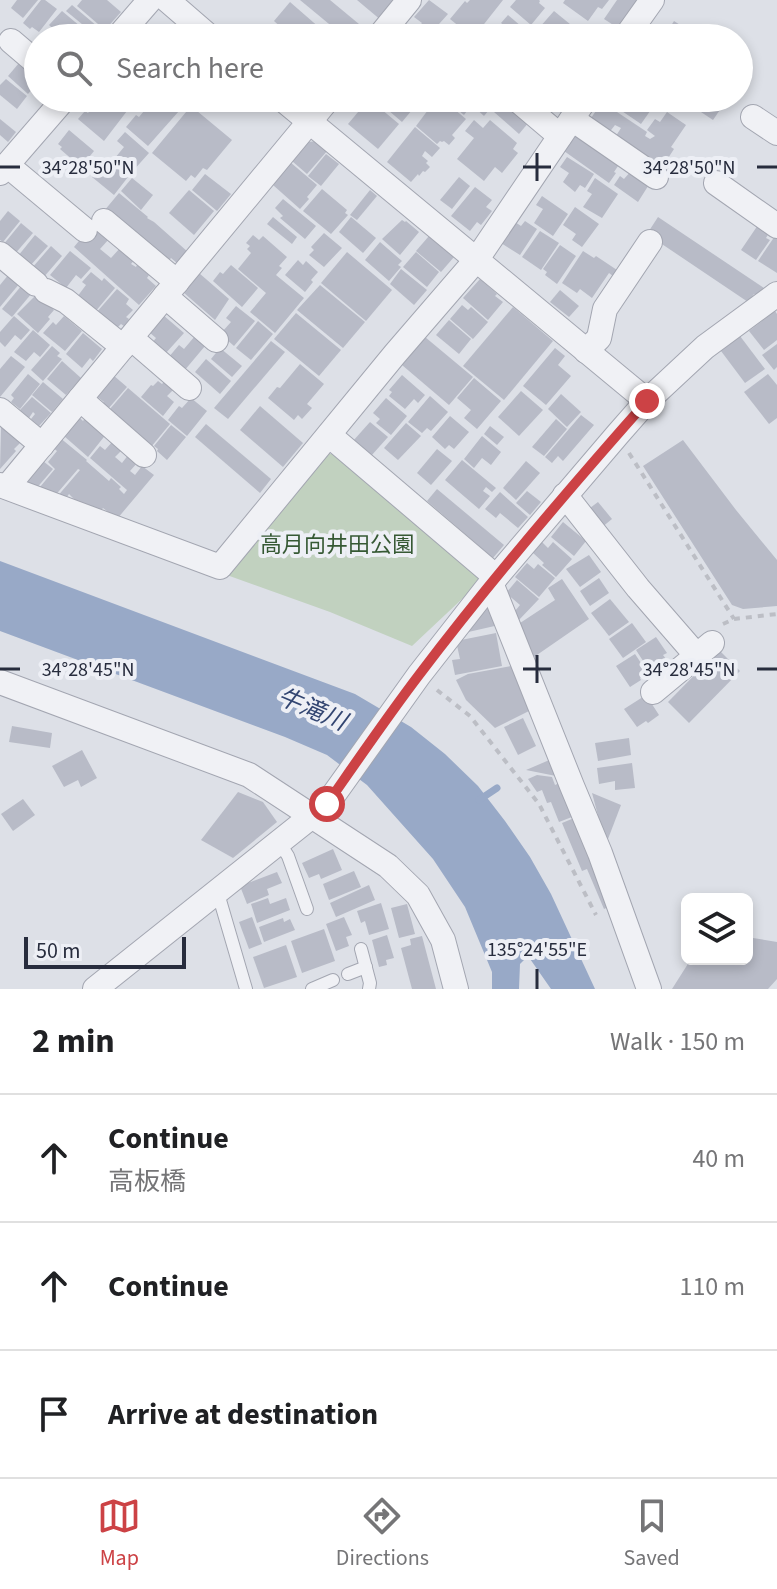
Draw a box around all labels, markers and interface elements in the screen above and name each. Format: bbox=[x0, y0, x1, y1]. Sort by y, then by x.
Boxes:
search box bbox=[24, 24, 753, 112]
icon: search bbox=[52, 46, 96, 90]
text: Search here bbox=[116, 47, 264, 90]
text: 34°28'50"N bbox=[42, 154, 134, 182]
text: 34°28'50"N bbox=[643, 154, 735, 182]
route end bbox=[629, 383, 665, 419]
park label: 高月向井田公園 bbox=[260, 529, 414, 561]
text: 34°28'45"N bbox=[42, 656, 134, 684]
text: 34°28'45"N bbox=[643, 656, 735, 684]
water label: 牛滝川 bbox=[272, 679, 355, 741]
route start bbox=[309, 786, 345, 822]
map controls bbox=[681, 893, 753, 965]
button: layers bbox=[681, 893, 753, 965]
scale bar bbox=[24, 933, 186, 969]
text: 50 m bbox=[36, 935, 81, 967]
text: 135°24'55"E bbox=[487, 936, 587, 964]
text: 2 min bbox=[32, 1017, 115, 1066]
text: Walk · 150 m bbox=[610, 1023, 745, 1060]
text: Continue bbox=[108, 1117, 229, 1160]
icon: ahead bbox=[32, 1136, 76, 1180]
text: 40 m bbox=[692, 1140, 745, 1177]
text: 高板橋 bbox=[108, 1163, 186, 1200]
icon: ahead bbox=[32, 1264, 76, 1308]
text: Continue bbox=[108, 1265, 229, 1308]
text: 110 m bbox=[679, 1268, 745, 1305]
icon: arrive bbox=[32, 1392, 76, 1436]
text: Arrive at destination bbox=[108, 1393, 378, 1436]
tab: Map bbox=[97, 1494, 141, 1574]
tab: Directions bbox=[336, 1494, 429, 1574]
tab: Saved bbox=[624, 1494, 680, 1574]

